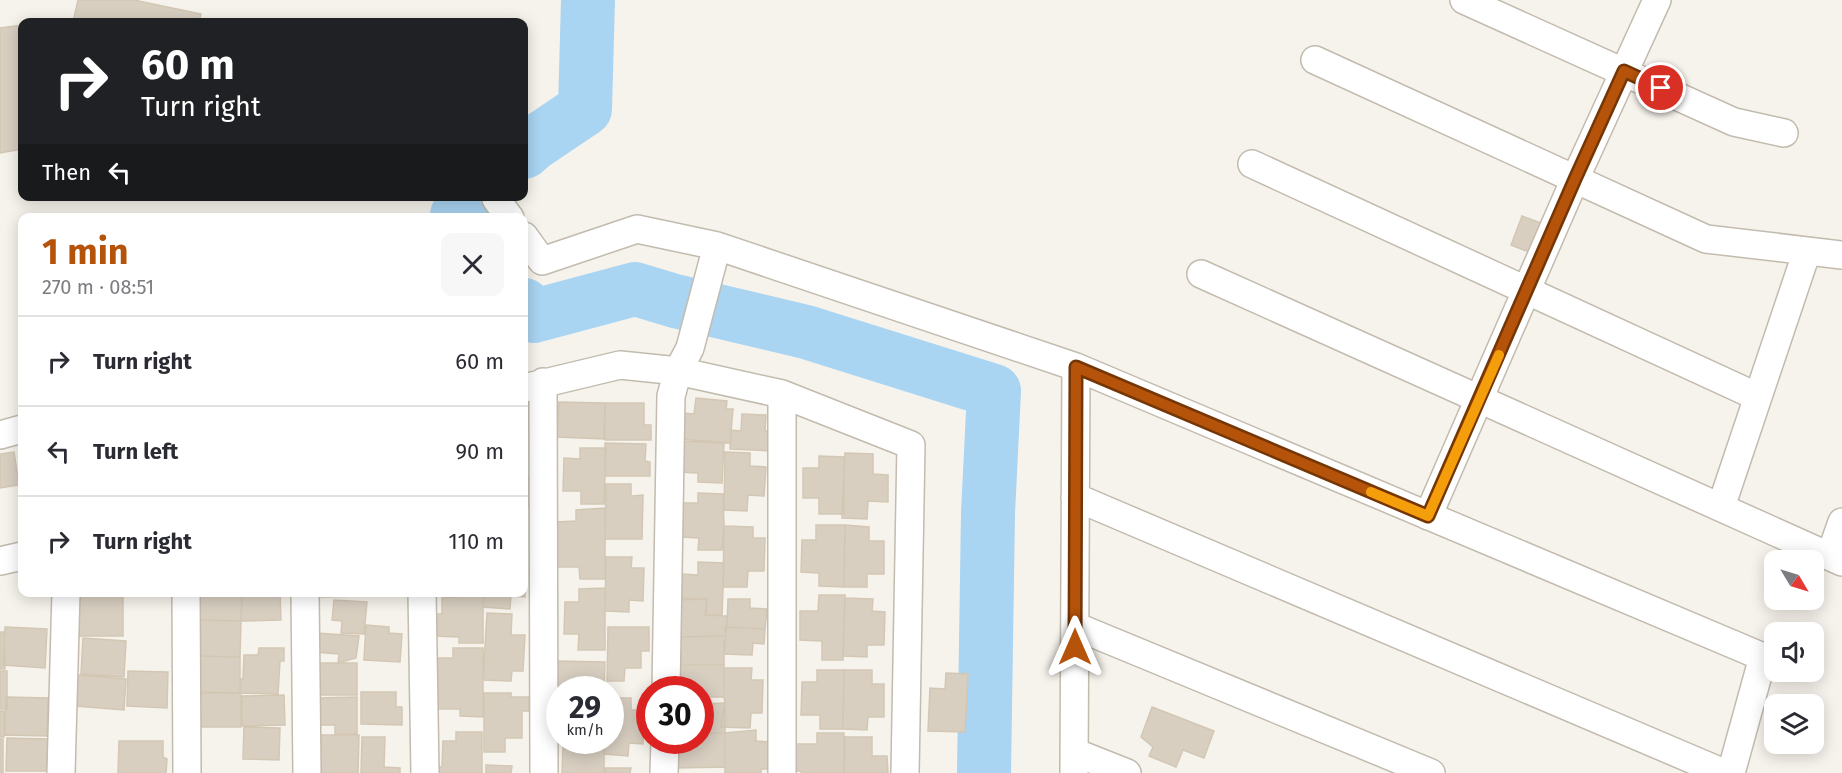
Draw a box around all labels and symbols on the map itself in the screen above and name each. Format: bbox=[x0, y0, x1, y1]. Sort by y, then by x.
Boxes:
pin bbox=[1635, 62, 1686, 113]
north arrow bbox=[1764, 550, 1824, 610]
position arrow bbox=[1043, 615, 1107, 679]
speed limit sign: 30 bbox=[636, 676, 714, 754]

